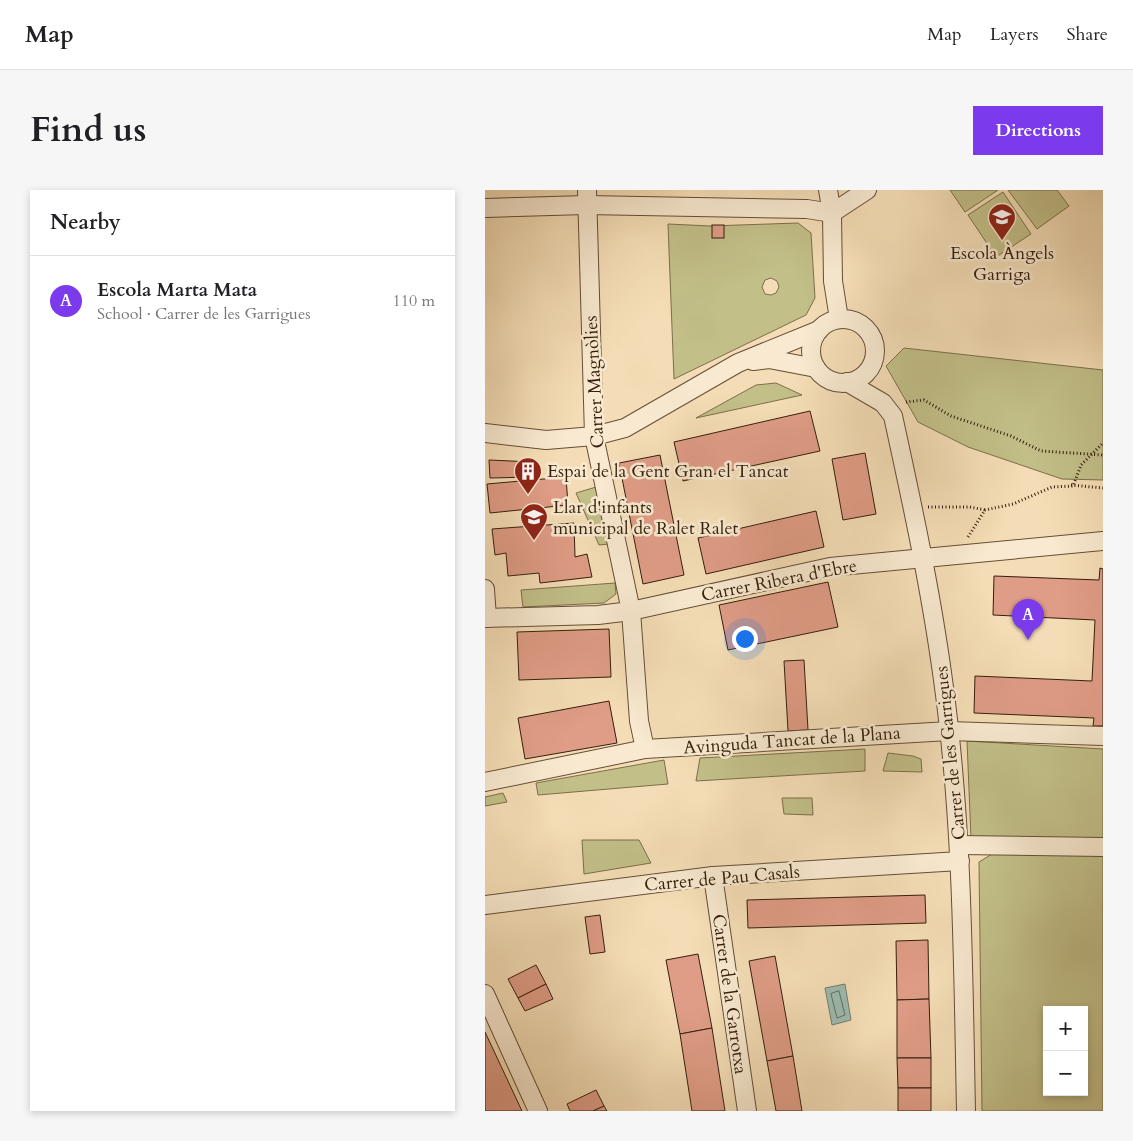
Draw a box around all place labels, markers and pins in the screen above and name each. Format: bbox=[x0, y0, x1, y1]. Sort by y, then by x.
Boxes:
school or university icon: Escola Àngels Garriga bbox=[987, 202, 1017, 241]
place label: Escola Àngels Garriga bbox=[950, 241, 1054, 287]
building icon: Espai de la Gent Gran el Tancat bbox=[513, 456, 543, 495]
place label: Espai de la Gent Gran el Tancat bbox=[547, 459, 789, 484]
place label: Llar d'infants municipal de Ralet Ralet bbox=[553, 495, 739, 541]
school or university icon: Llar d'infants municipal de Ralet Ralet bbox=[519, 502, 549, 541]
pin: A bbox=[1012, 599, 1044, 640]

